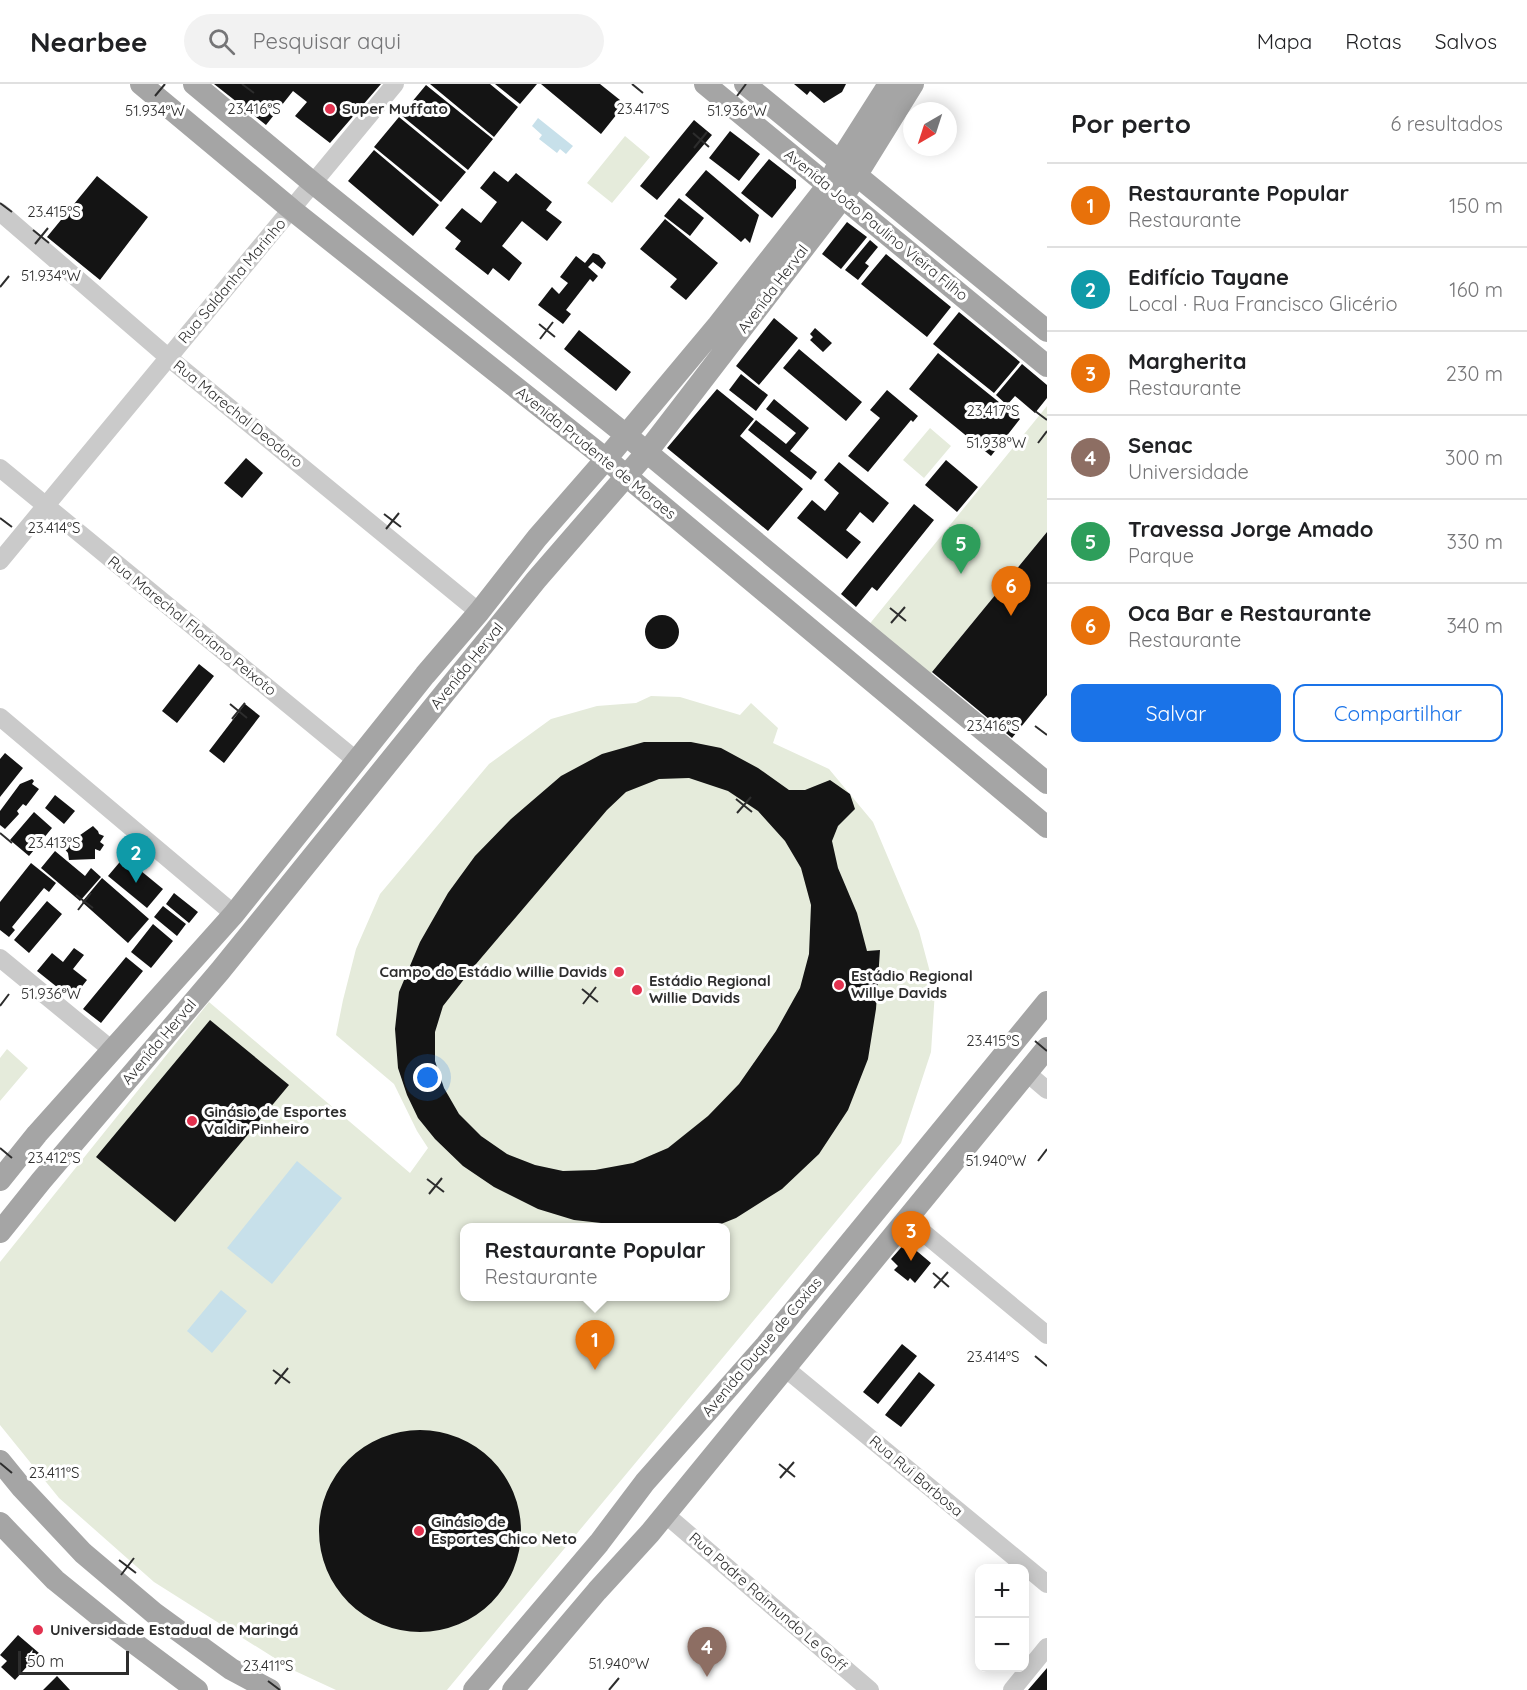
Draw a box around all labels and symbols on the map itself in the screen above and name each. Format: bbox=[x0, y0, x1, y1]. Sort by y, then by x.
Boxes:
text: 23.416°S bbox=[227, 99, 281, 118]
place label: Super Muffato bbox=[342, 99, 448, 118]
text: 23.417°S bbox=[617, 99, 669, 118]
text: 51.934°W bbox=[125, 101, 186, 120]
text: 51.936°W bbox=[707, 101, 768, 120]
marker: Super Muffato bbox=[323, 102, 337, 116]
north arrow bbox=[903, 102, 957, 156]
street label: Avenida João Paulino Vieira Filho bbox=[781, 145, 972, 305]
text: 23.415°S bbox=[27, 202, 81, 221]
street label: Rua Saldanha Marinho bbox=[174, 214, 290, 347]
street label: Avenida Herval bbox=[733, 241, 812, 337]
text: 51.934°W bbox=[21, 266, 82, 285]
street label: Rua Marechal Deodoro bbox=[170, 356, 307, 472]
street label: Avenida Prudente de Moraes bbox=[513, 382, 680, 523]
text: 23.417°S bbox=[967, 401, 1019, 420]
text: 51.938°W bbox=[966, 433, 1027, 452]
text: 23.414°S bbox=[28, 518, 80, 537]
pin: 5 bbox=[942, 524, 980, 574]
street label: Rua Marechal Floriano Peixoto bbox=[104, 552, 280, 700]
pin: 6 bbox=[992, 566, 1030, 616]
street label: Avenida Herval bbox=[426, 619, 507, 713]
text: 23.416°S bbox=[966, 716, 1020, 735]
text: 23.413°S bbox=[27, 833, 81, 852]
pin: 2 bbox=[116, 834, 156, 883]
place label: Campo do Estádio Willie Davids bbox=[380, 962, 607, 981]
marker: Campo do Estádio Willie Davids bbox=[612, 965, 626, 979]
place label: Estádio Regional Willye Davids bbox=[851, 966, 973, 1002]
place label: Estádio Regional Willie Davids bbox=[649, 971, 771, 1007]
marker: Estádio Regional Willye Davids bbox=[832, 978, 846, 992]
marker: Estádio Regional Willie Davids bbox=[630, 983, 644, 997]
text: 51.936°W bbox=[21, 984, 82, 1003]
street label: Avenida Herval bbox=[117, 995, 200, 1088]
text: 23.415°S bbox=[966, 1031, 1020, 1050]
your location bbox=[413, 1063, 442, 1092]
place label: Ginásio de Esportes Valdir Pinheiro bbox=[204, 1102, 346, 1138]
marker: Ginásio de Esportes Valdir Pinheiro bbox=[185, 1114, 199, 1128]
text: 23.412°S bbox=[27, 1148, 81, 1167]
text: 51.940°W bbox=[965, 1151, 1027, 1170]
pin: 3 bbox=[892, 1212, 930, 1261]
street label: Avenida Duque de Caxias bbox=[698, 1273, 826, 1420]
pin: 1 bbox=[576, 1320, 614, 1370]
text: 23.414°S bbox=[967, 1347, 1019, 1366]
street label: Rua Rui Barbosa bbox=[866, 1431, 967, 1520]
text: 23.411°S bbox=[29, 1463, 79, 1482]
place label: Ginásio de Esportes Chico Neto bbox=[431, 1512, 577, 1548]
marker: Ginásio de Esportes Chico Neto bbox=[412, 1524, 426, 1538]
street label: Rua Padre Raimundo Le Goff bbox=[685, 1528, 851, 1676]
place label: Universidade Estadual de Maringá bbox=[50, 1620, 298, 1639]
marker: Universidade Estadual de Maringá bbox=[31, 1623, 45, 1637]
pin: 4 bbox=[688, 1628, 726, 1677]
scale bar bbox=[18, 1648, 129, 1676]
text: 51.940°W bbox=[588, 1654, 650, 1673]
text: 23.411°S bbox=[243, 1656, 293, 1675]

